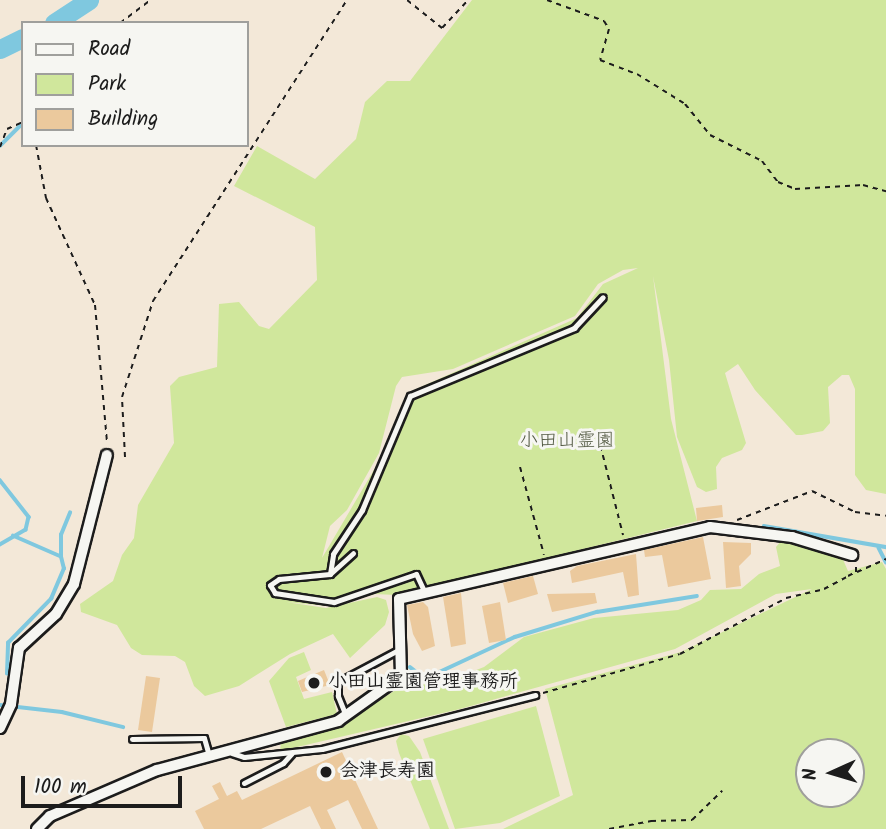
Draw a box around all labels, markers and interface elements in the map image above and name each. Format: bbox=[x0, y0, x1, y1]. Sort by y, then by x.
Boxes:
legend bbox=[21, 21, 248, 147]
text: Road bbox=[88, 33, 130, 66]
text: Park bbox=[88, 68, 126, 101]
text: Building bbox=[88, 103, 158, 136]
park label: 小田山霊園 bbox=[520, 431, 614, 453]
place label: 小田山霊園管理事務所 bbox=[328, 672, 518, 694]
marker: 小田山霊園管理事務所 bbox=[306, 675, 322, 691]
north arrow bbox=[795, 738, 865, 808]
place label: 会津長寿園 bbox=[340, 761, 435, 783]
scale bar bbox=[24, 762, 186, 806]
marker: 会津長寿園 bbox=[318, 764, 334, 780]
text: N bbox=[796, 767, 826, 781]
text: 100 m bbox=[34, 771, 87, 804]

